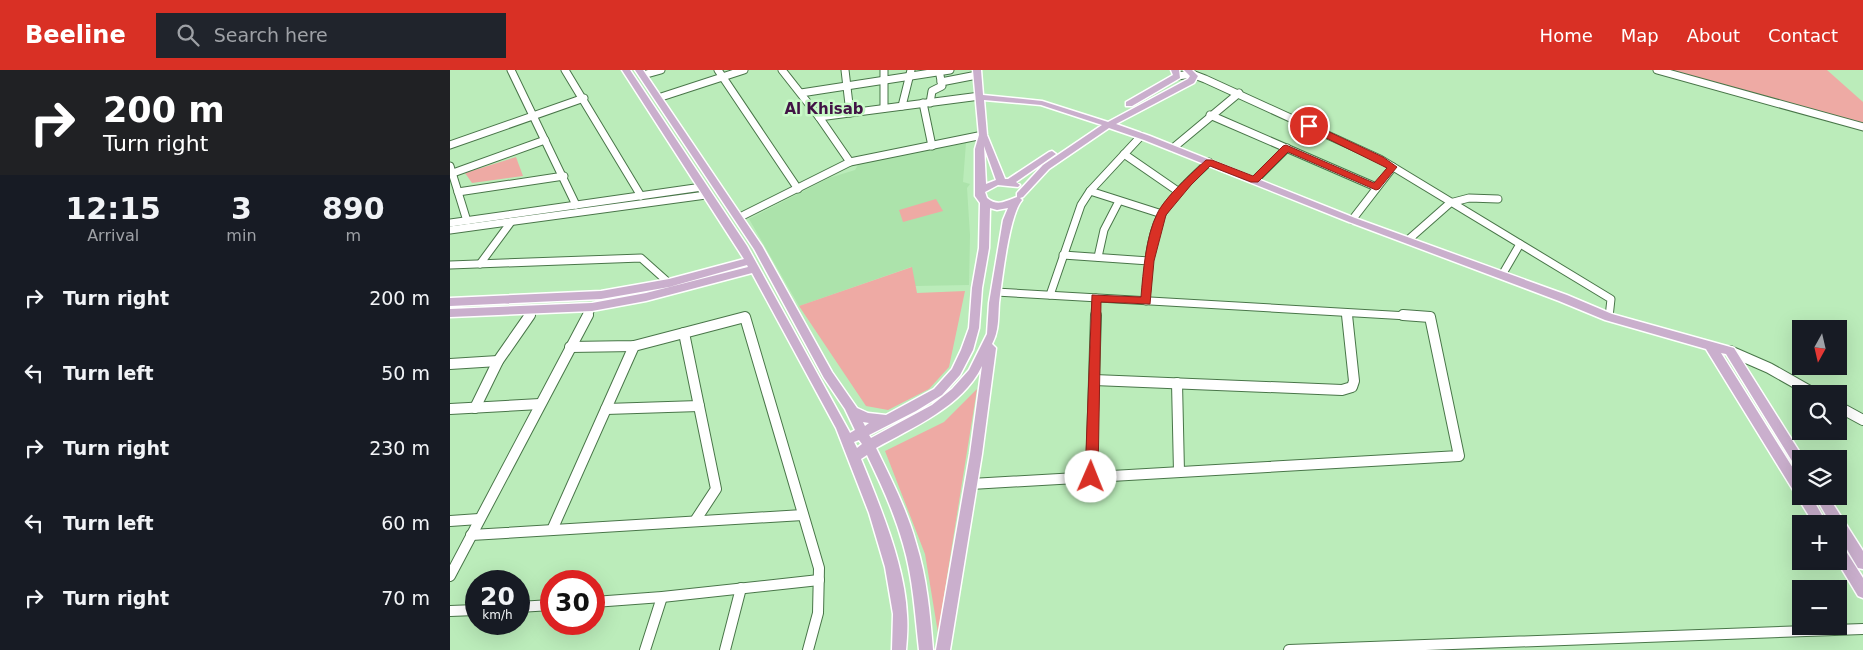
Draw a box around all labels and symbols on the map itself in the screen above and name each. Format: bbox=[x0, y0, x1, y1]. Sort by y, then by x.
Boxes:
district label: Al Khisab bbox=[784, 100, 864, 118]
pin bbox=[1288, 105, 1330, 147]
north arrow bbox=[1792, 320, 1848, 375]
position arrow bbox=[1064, 450, 1116, 502]
speed limit sign: 30 bbox=[540, 570, 605, 635]

